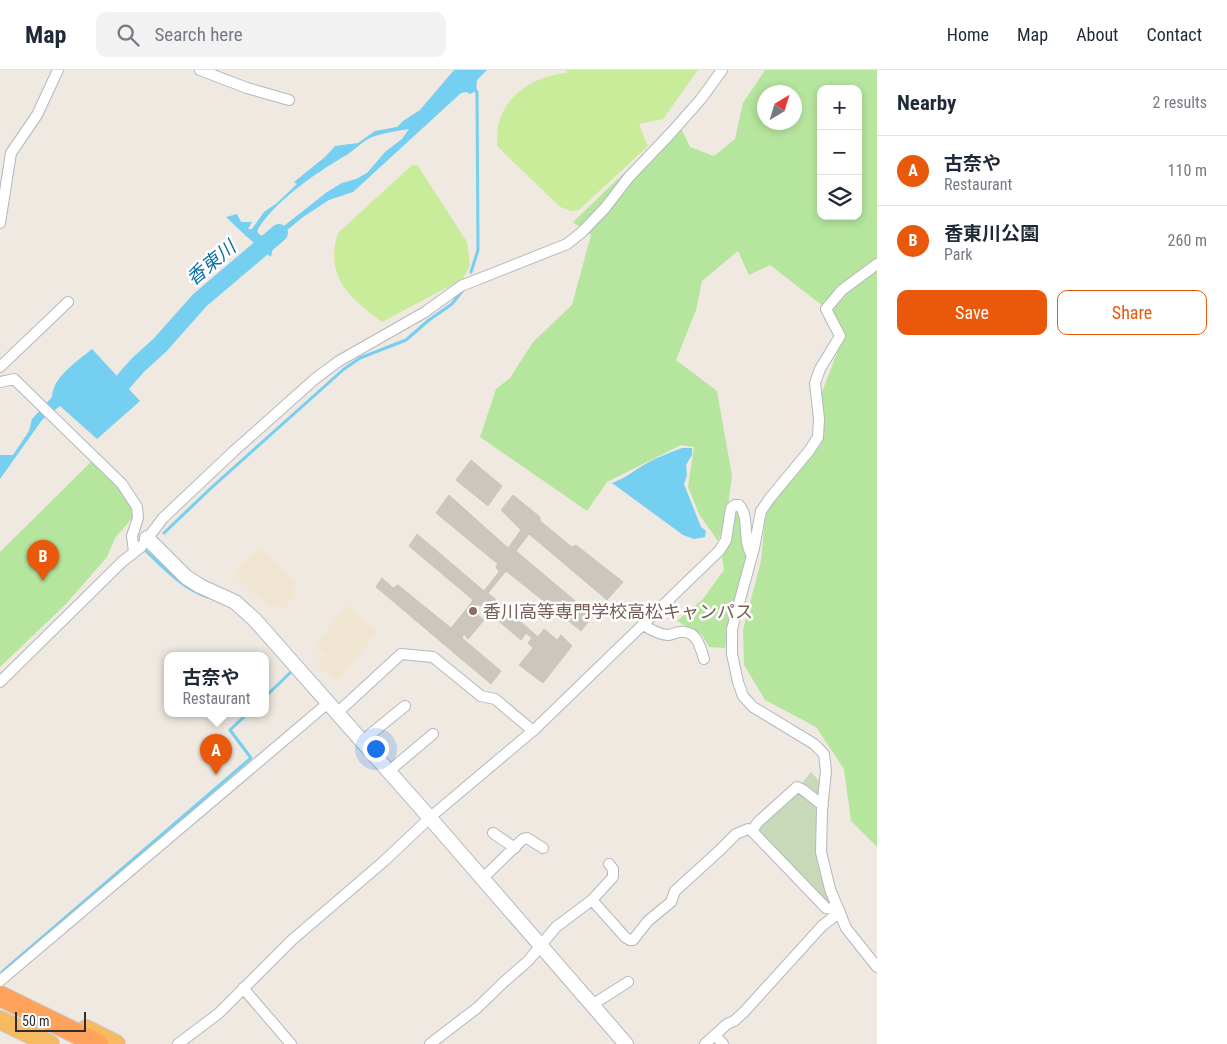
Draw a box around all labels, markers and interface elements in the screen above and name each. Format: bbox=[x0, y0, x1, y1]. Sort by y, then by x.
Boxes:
search box bbox=[96, 12, 446, 57]
text: Map bbox=[25, 21, 66, 49]
icon: search bbox=[114, 21, 142, 49]
text: Search here bbox=[154, 23, 243, 46]
text: Home bbox=[947, 24, 989, 45]
text: Map bbox=[1017, 24, 1048, 45]
text: About bbox=[1076, 24, 1118, 45]
text: Contact bbox=[1146, 24, 1202, 45]
north arrow bbox=[757, 85, 802, 130]
map controls bbox=[817, 85, 862, 220]
button: + bbox=[817, 85, 862, 130]
text: Nearby bbox=[897, 91, 956, 115]
text: 2 results bbox=[1152, 93, 1207, 112]
button: − bbox=[817, 130, 862, 175]
text: 古奈や bbox=[944, 152, 1001, 175]
text: A bbox=[908, 161, 918, 180]
text: 110 m bbox=[1168, 161, 1207, 180]
button: layers bbox=[817, 175, 862, 220]
text: Restaurant bbox=[944, 175, 1012, 194]
text: 香東川公園 bbox=[944, 222, 1039, 245]
text: B bbox=[909, 231, 917, 250]
text: 260 m bbox=[1168, 231, 1207, 250]
water label: 香東川 bbox=[182, 235, 242, 290]
text: Park bbox=[944, 245, 973, 264]
button: Save bbox=[897, 290, 1047, 335]
button: Share bbox=[1057, 290, 1207, 335]
pin: B bbox=[27, 540, 59, 581]
place label: 香川高等専門学校高松キャンパス bbox=[483, 601, 753, 622]
marker: 香川高等専門学校高松キャンパス bbox=[467, 605, 479, 617]
popup bbox=[164, 652, 269, 717]
text: 古奈や bbox=[182, 666, 239, 689]
text: Restaurant bbox=[182, 689, 251, 708]
pin: A bbox=[200, 734, 232, 775]
your location bbox=[363, 736, 389, 762]
scale bar bbox=[15, 1009, 86, 1032]
text: 50 m bbox=[22, 1013, 50, 1029]

